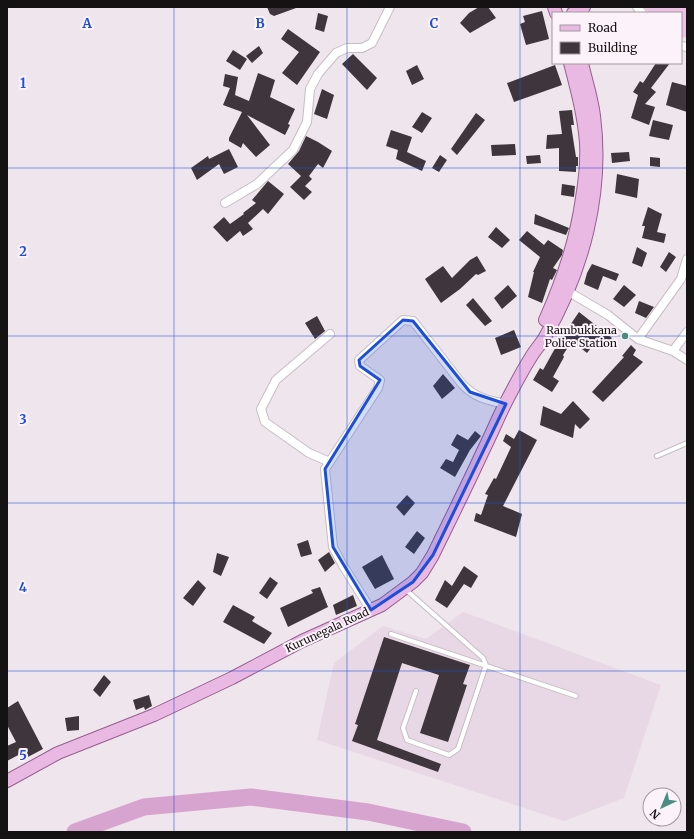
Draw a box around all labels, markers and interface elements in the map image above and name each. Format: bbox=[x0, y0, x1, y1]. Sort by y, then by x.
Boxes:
legend bbox=[552, 12, 682, 64]
text: A bbox=[81, 15, 92, 32]
text: B bbox=[255, 15, 265, 32]
text: C bbox=[430, 15, 439, 32]
text: Road bbox=[588, 20, 617, 35]
text: Building bbox=[588, 40, 638, 55]
text: 1 bbox=[20, 75, 26, 92]
text: 2 bbox=[19, 243, 27, 260]
place label: Rambukkana Police Station bbox=[545, 323, 618, 350]
marker: Rambukkana Police Station bbox=[620, 331, 630, 341]
text: 3 bbox=[19, 411, 27, 428]
text: 4 bbox=[19, 579, 28, 596]
street label: Kurunegala Road bbox=[283, 604, 371, 655]
text: 5 bbox=[19, 747, 27, 764]
north arrow bbox=[642, 787, 682, 827]
text: N bbox=[647, 806, 663, 822]

